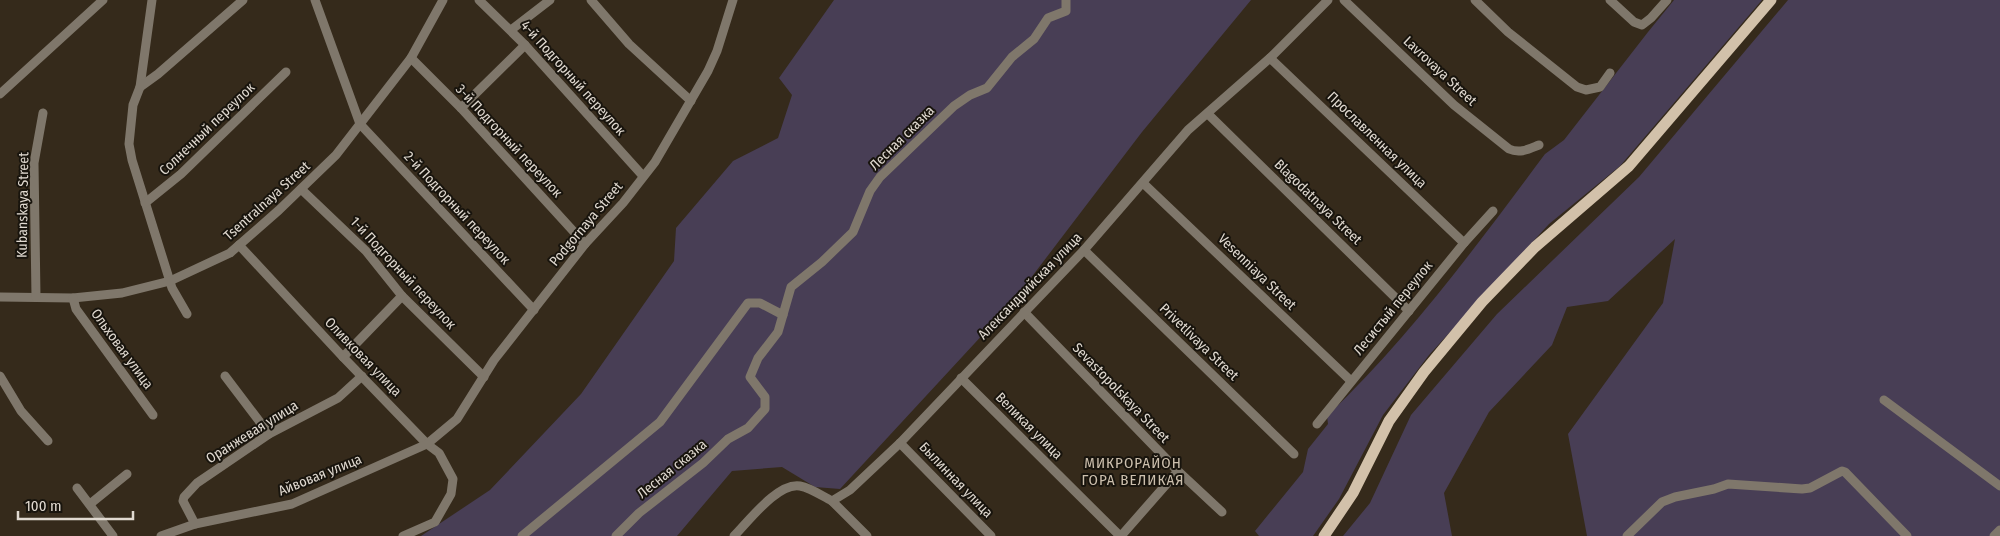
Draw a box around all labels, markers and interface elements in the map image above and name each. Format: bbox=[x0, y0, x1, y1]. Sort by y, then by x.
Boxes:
street label: 4-й Подгорный переулок bbox=[517, 17, 629, 139]
street label: Lavrovaya Street bbox=[1400, 33, 1481, 110]
street label: Солнечный переулок bbox=[156, 79, 259, 179]
street label: 3-й Подгорный переулок bbox=[452, 81, 566, 201]
street label: Прославленная улица bbox=[1324, 88, 1430, 192]
street label: Лесная сказка bbox=[866, 102, 938, 174]
street label: 2-й Подгорный переулок bbox=[400, 148, 514, 268]
street label: Kubanskaya Street bbox=[14, 152, 32, 258]
street label: Blagodatnaya Street bbox=[1271, 156, 1366, 248]
street label: Tsentralnaya Street bbox=[220, 158, 314, 244]
street label: Podgornaya Street bbox=[546, 178, 627, 270]
street label: 1-й Подгорный переулок bbox=[346, 213, 460, 333]
street label: Александрийская улица bbox=[975, 229, 1086, 343]
street label: Vesenniaya Street bbox=[1214, 230, 1300, 314]
street label: Лесистый переулок bbox=[1350, 257, 1436, 359]
street label: Privetlivaya Street bbox=[1156, 300, 1242, 384]
street label: Ольховая улица bbox=[87, 306, 157, 392]
street label: Оливковая улица bbox=[321, 314, 405, 400]
street label: Sevastopolskaya Street bbox=[1069, 339, 1173, 447]
street label: Великая улица bbox=[992, 389, 1066, 463]
street label: Оранжевая улица bbox=[203, 397, 301, 467]
street label: Лесная сказка bbox=[634, 436, 710, 502]
street label: Былинная улица bbox=[916, 439, 996, 521]
street label: Айвовая улица bbox=[276, 451, 364, 499]
district label: МИКРОРАЙОН ГОРА ВЕЛИКАЯ bbox=[1081, 454, 1185, 489]
scale bar bbox=[18, 488, 132, 520]
text: 100 m bbox=[25, 497, 62, 515]

